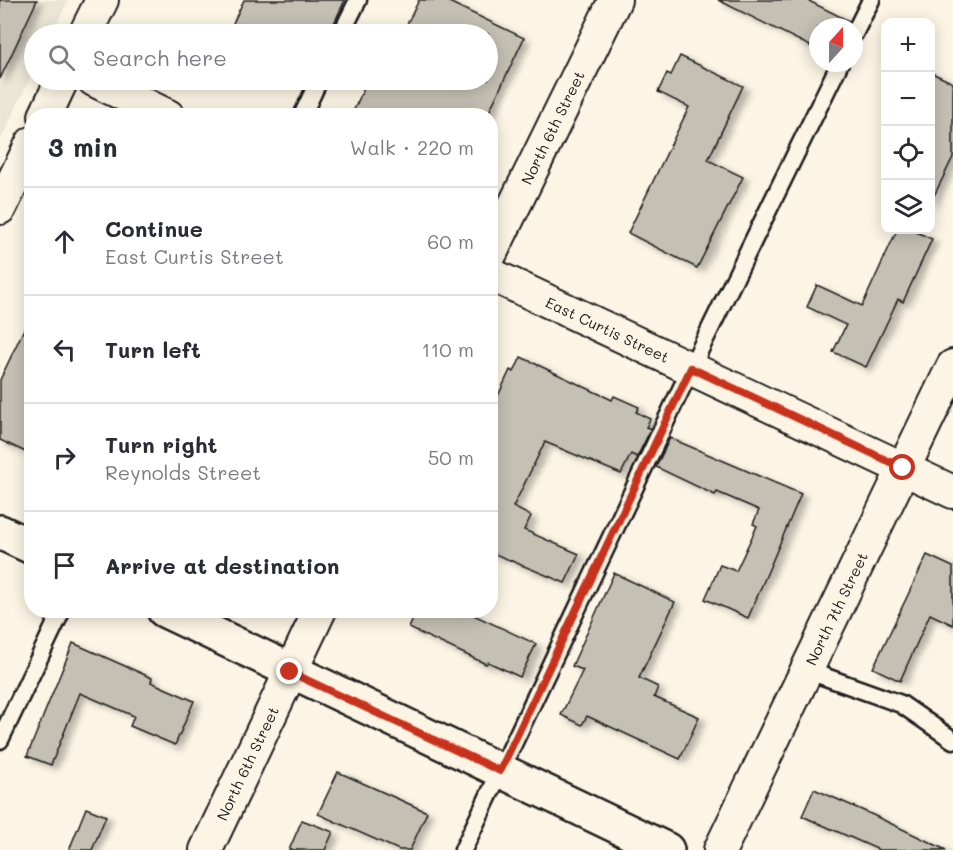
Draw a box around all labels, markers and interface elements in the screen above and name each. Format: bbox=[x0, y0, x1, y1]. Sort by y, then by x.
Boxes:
north arrow bbox=[809, 18, 863, 72]
map controls bbox=[881, 18, 935, 234]
button: + bbox=[881, 18, 935, 72]
search box bbox=[24, 24, 498, 90]
icon: search bbox=[45, 41, 78, 74]
text: Search here bbox=[93, 43, 227, 72]
street label: North 6th Street bbox=[516, 67, 589, 188]
button: − bbox=[881, 72, 935, 126]
button: locate bbox=[881, 126, 935, 180]
text: 3 min bbox=[48, 130, 117, 164]
text: Walk · 220 m bbox=[350, 134, 474, 160]
button: layers bbox=[881, 180, 935, 234]
text: Continue bbox=[105, 214, 203, 243]
icon: ahead bbox=[48, 225, 81, 258]
text: 60 m bbox=[427, 228, 474, 254]
text: East Curtis Street bbox=[105, 243, 284, 269]
street label: East Curtis Street bbox=[543, 292, 673, 367]
icon: left bbox=[48, 333, 81, 366]
text: Turn left bbox=[105, 335, 201, 364]
text: 110 m bbox=[421, 336, 474, 362]
text: Turn right bbox=[105, 430, 217, 459]
icon: right bbox=[48, 441, 81, 474]
text: 50 m bbox=[428, 444, 474, 470]
route start bbox=[889, 454, 915, 480]
text: Reynolds Street bbox=[105, 459, 261, 485]
icon: arrive bbox=[48, 549, 81, 582]
street label: North 7th Street bbox=[800, 549, 872, 668]
text: Arrive at destination bbox=[105, 551, 340, 580]
route end bbox=[276, 658, 302, 684]
street label: North 6th Street bbox=[212, 703, 283, 824]

